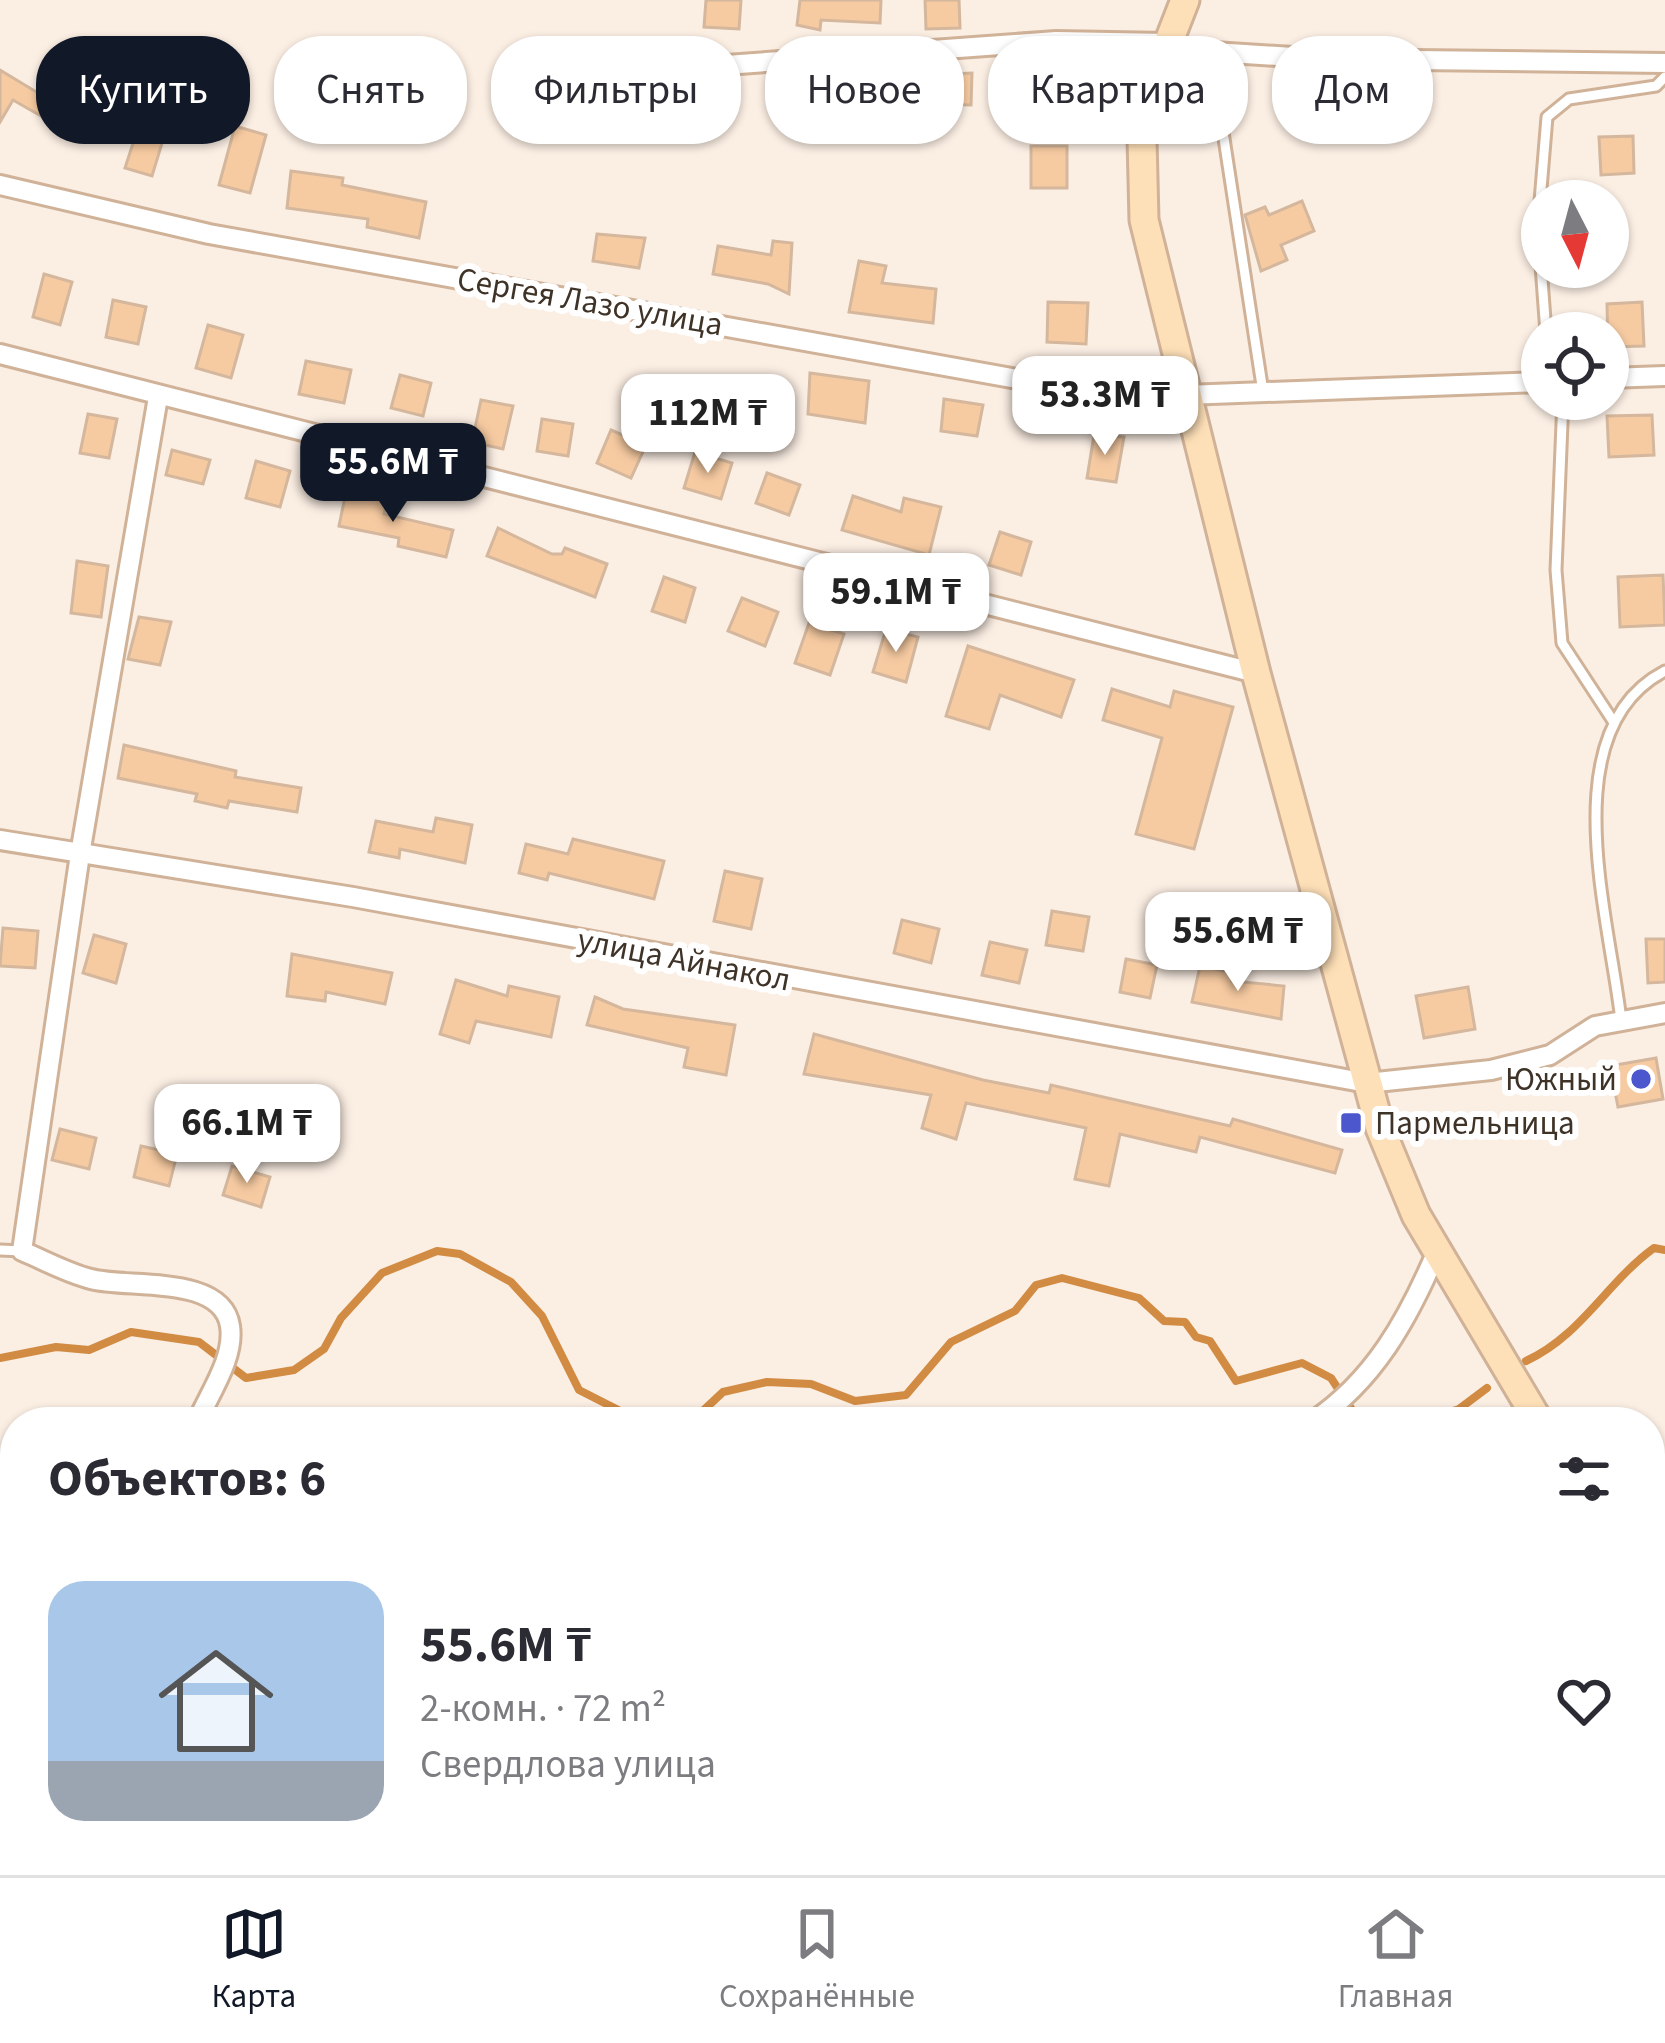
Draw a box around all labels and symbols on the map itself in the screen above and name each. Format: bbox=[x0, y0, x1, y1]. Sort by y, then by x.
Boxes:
north arrow bbox=[1521, 180, 1629, 288]
street label: Сергея Лазо улица bbox=[453, 256, 727, 348]
pin: 53.3M ₸ bbox=[994, 356, 1216, 458]
pin: 112M ₸ bbox=[610, 374, 806, 476]
pin: 55.6M ₸ bbox=[282, 423, 504, 525]
pin: 59.1M ₸ bbox=[785, 553, 1007, 655]
pin: 55.6M ₸ bbox=[1127, 892, 1349, 994]
street label: улица Айнакол bbox=[573, 916, 795, 1004]
place label: Южный bbox=[1505, 1056, 1617, 1103]
marker: Южный bbox=[1628, 1066, 1654, 1092]
pin: 66.1M ₸ bbox=[136, 1084, 358, 1186]
place label: Пармельница bbox=[1375, 1100, 1575, 1147]
marker: Пармельница bbox=[1338, 1110, 1364, 1136]

